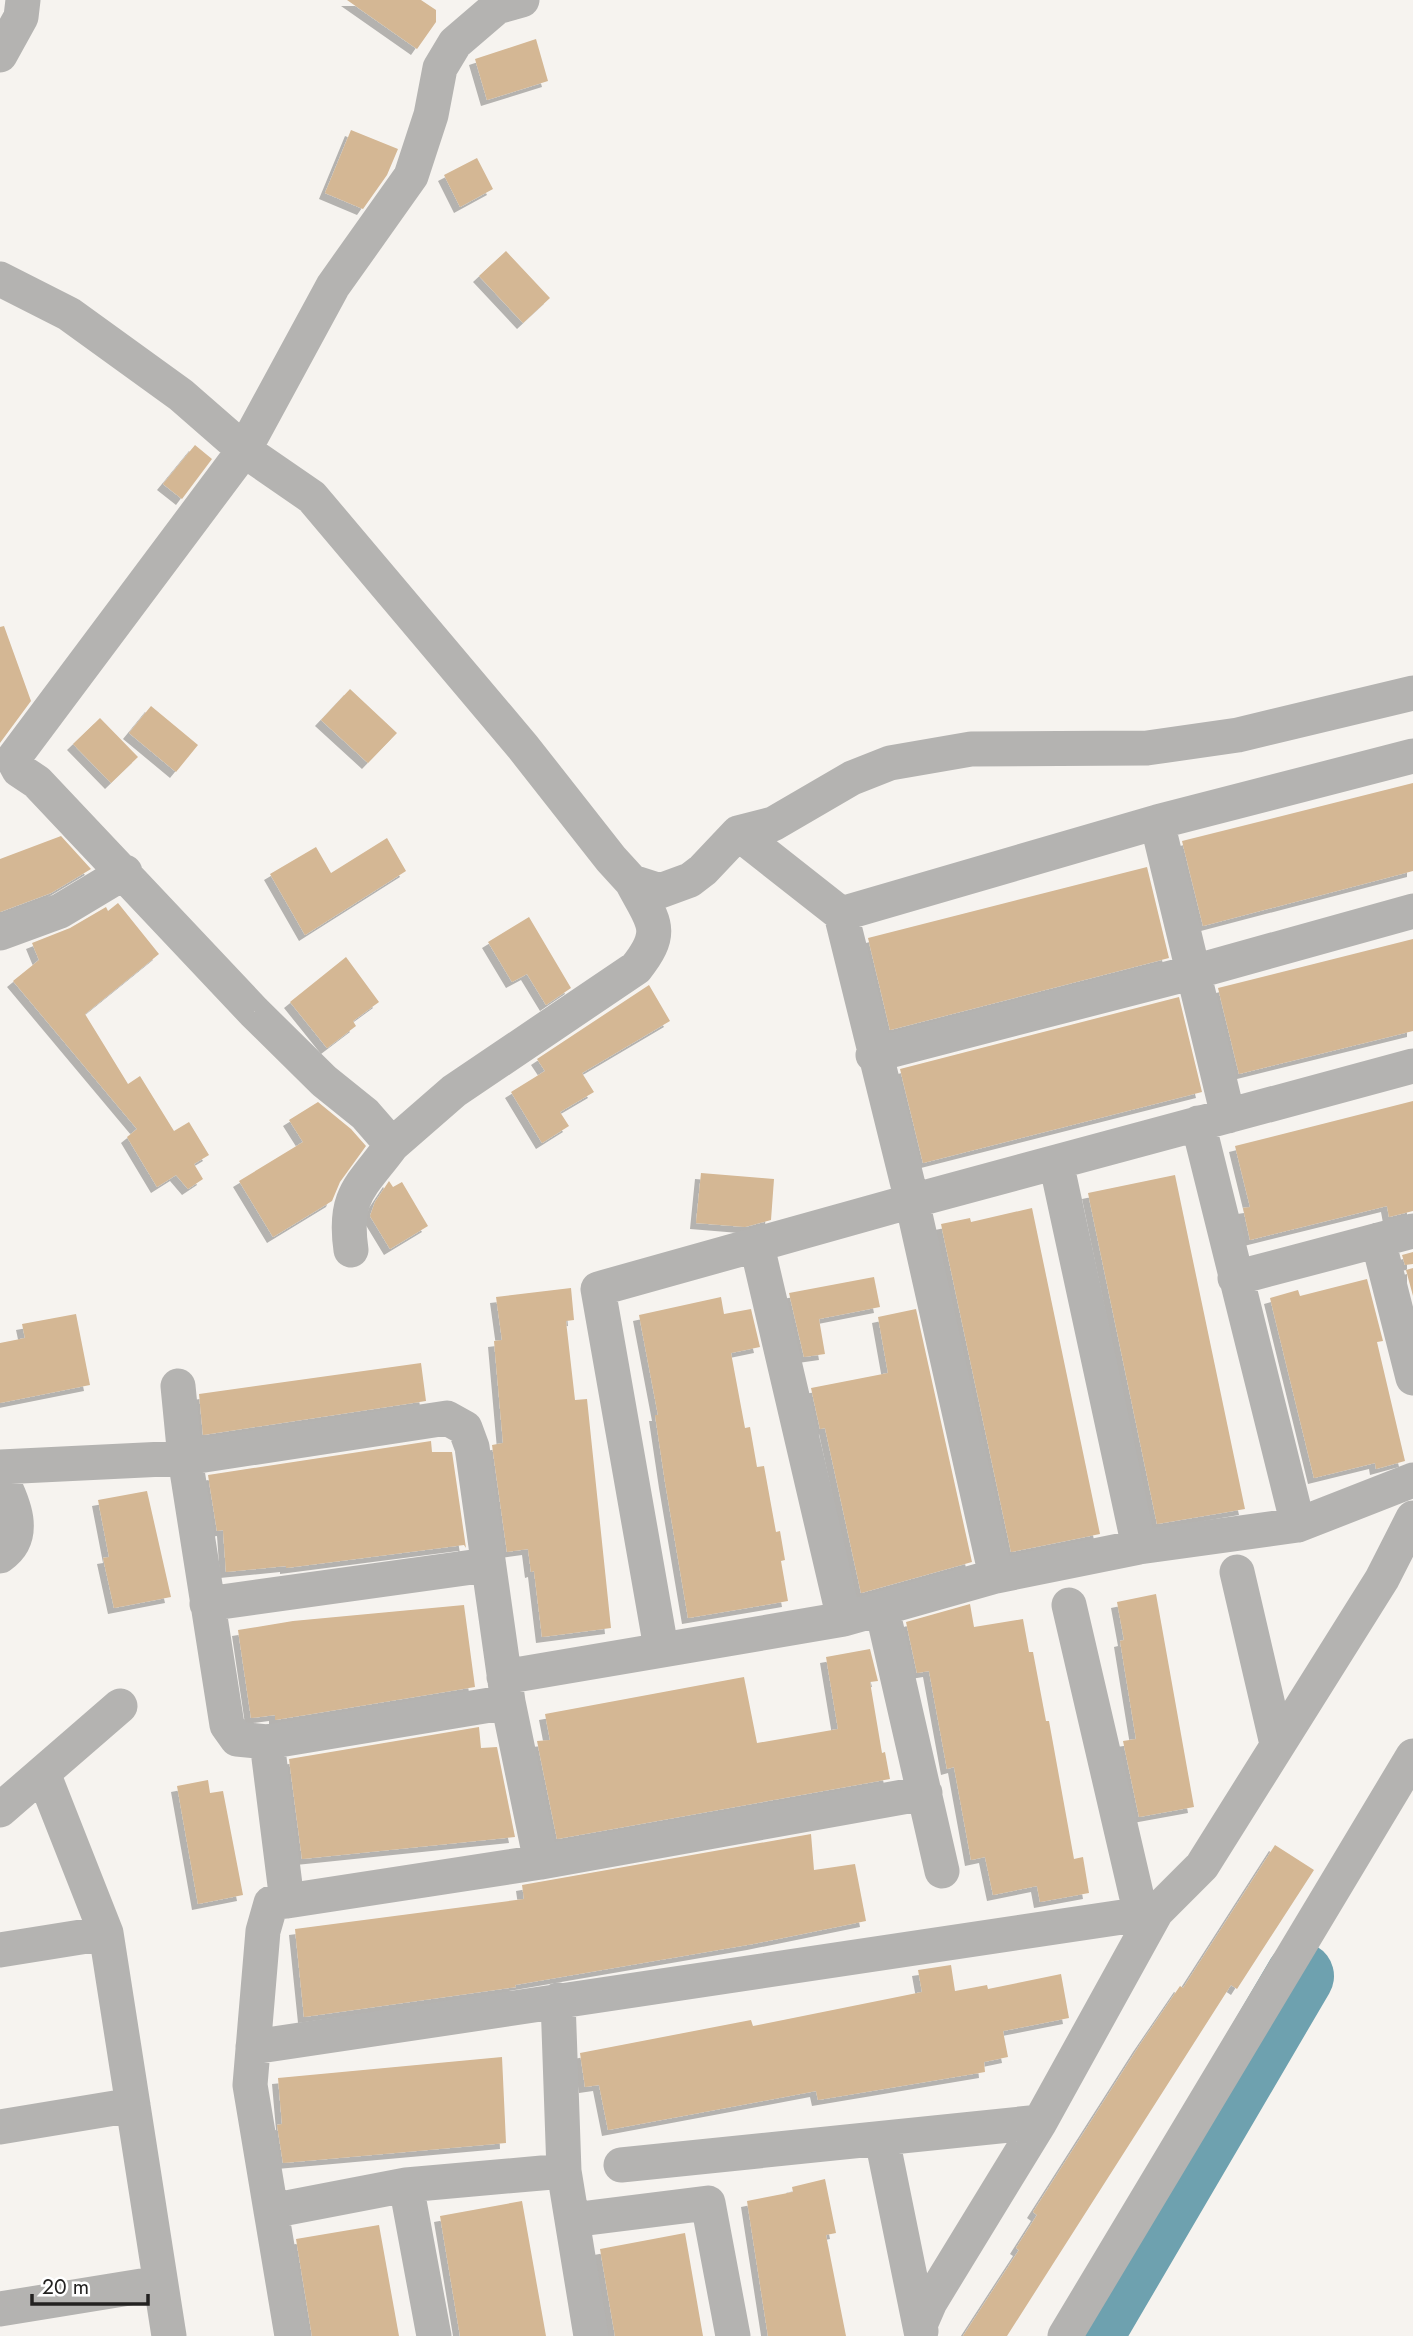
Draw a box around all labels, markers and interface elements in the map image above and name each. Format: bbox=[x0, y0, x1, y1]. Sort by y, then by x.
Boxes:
scale bar bbox=[32, 2262, 147, 2306]
text: 20 m bbox=[42, 2272, 89, 2302]

